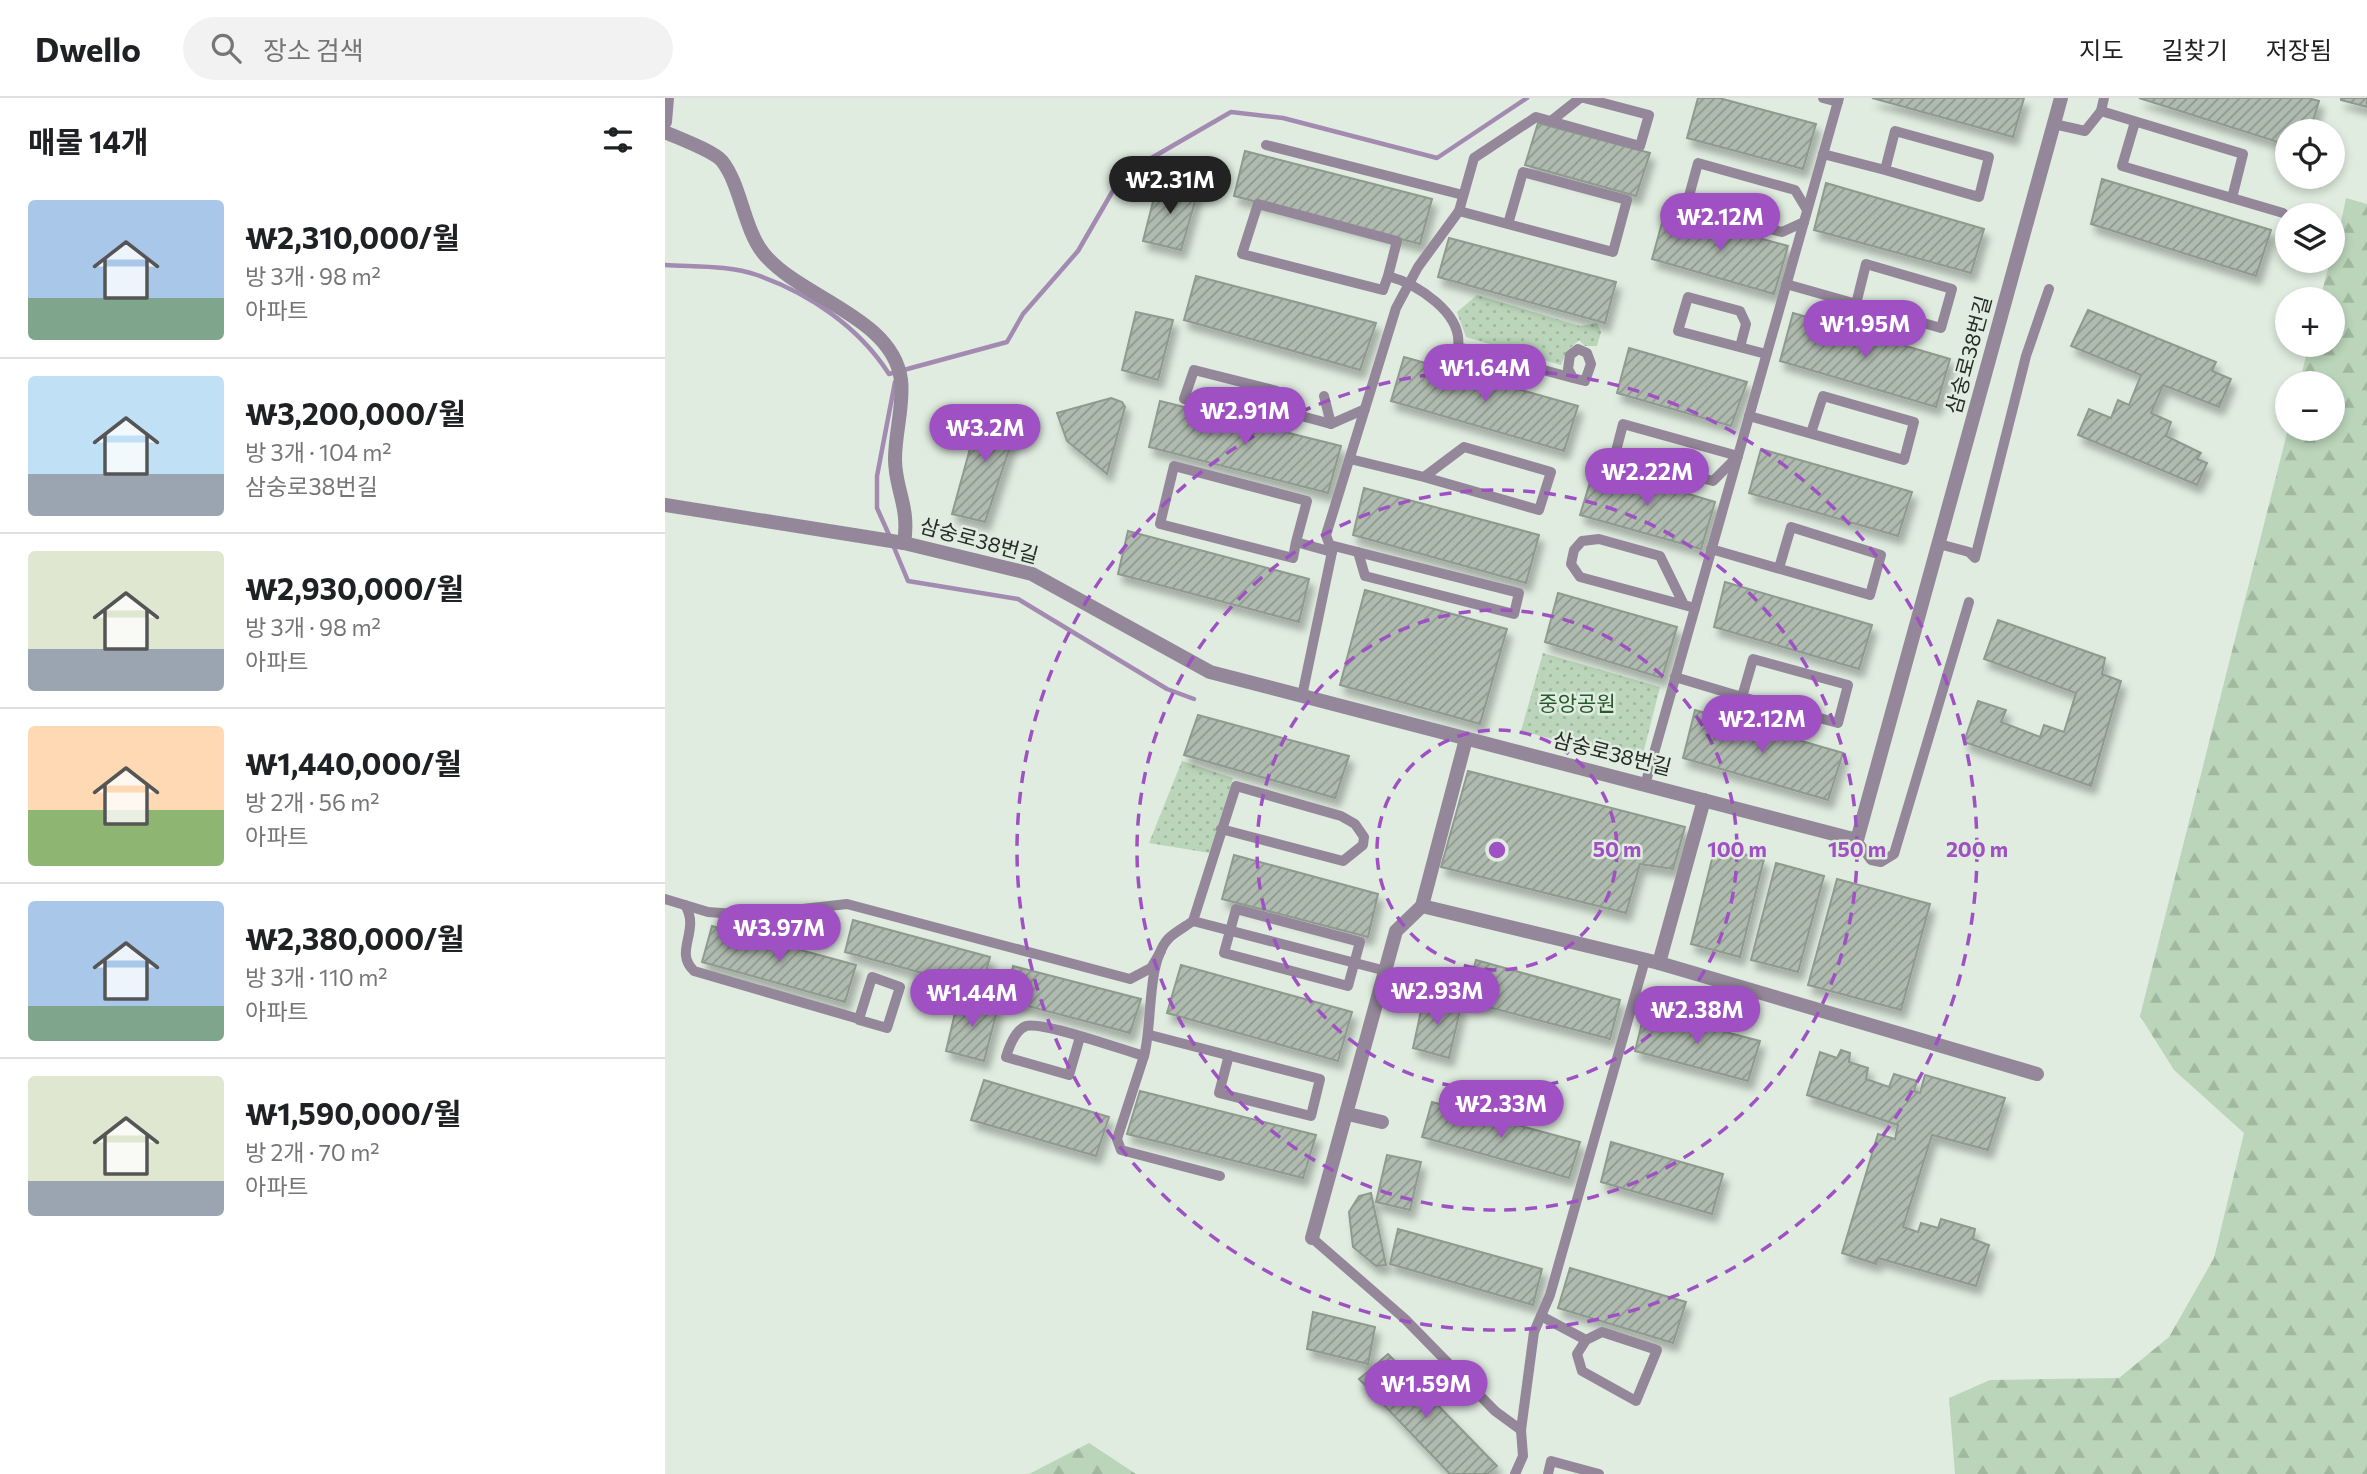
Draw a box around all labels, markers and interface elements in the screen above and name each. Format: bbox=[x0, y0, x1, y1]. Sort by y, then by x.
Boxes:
search box bbox=[183, 17, 673, 80]
text: Dwello bbox=[35, 28, 141, 69]
icon: search bbox=[207, 29, 245, 67]
text: 장소 검색 bbox=[263, 34, 364, 65]
text: 지도 bbox=[2079, 35, 2124, 64]
text: 길찾기 bbox=[2162, 35, 2228, 64]
text: 저장됨 bbox=[2266, 35, 2332, 64]
map controls bbox=[2275, 119, 2345, 441]
button: locate bbox=[2275, 119, 2345, 189]
icon: filters bbox=[599, 121, 637, 159]
text: 매물 14개 bbox=[28, 122, 149, 159]
pin: ₩2.31M bbox=[1113, 156, 1227, 216]
text: ₩2.31M bbox=[1125, 165, 1215, 193]
pin: ₩2.12M bbox=[1663, 194, 1777, 253]
text: ₩2.12M bbox=[1676, 202, 1764, 230]
button: layers bbox=[2275, 203, 2345, 273]
text: ₩2,310,000/월 bbox=[245, 218, 460, 255]
icon: home bbox=[84, 228, 168, 312]
text: 방 3개 · 98 m² bbox=[245, 262, 381, 290]
button: + bbox=[2275, 287, 2345, 357]
street label: 삼숭로38번길 bbox=[1940, 293, 1995, 416]
text: 아파트 bbox=[245, 296, 308, 324]
pin: ₩1.95M bbox=[1808, 300, 1922, 360]
text: ₩1.95M bbox=[1820, 309, 1910, 337]
pin: ₩1.64M bbox=[1428, 344, 1542, 404]
text: ₩1.64M bbox=[1439, 353, 1531, 381]
button: − bbox=[2275, 371, 2345, 441]
pin: ₩2.91M bbox=[1188, 388, 1302, 447]
text: ₩3,200,000/월 bbox=[245, 394, 466, 431]
text: ₩2.91M bbox=[1200, 396, 1290, 424]
icon: home bbox=[84, 404, 168, 488]
pin: ₩3.2M bbox=[936, 404, 1034, 464]
text: ₩3.2M bbox=[945, 413, 1025, 441]
text: 방 3개 · 104 m² bbox=[245, 438, 391, 466]
pin: ₩2.22M bbox=[1590, 448, 1704, 508]
text: ₩2.22M bbox=[1601, 457, 1693, 485]
text: 삼숭로38번길 bbox=[245, 472, 378, 500]
street label: 삼숭로38번길 bbox=[918, 512, 1041, 567]
text: ₩2,930,000/월 bbox=[245, 569, 464, 606]
icon: home bbox=[84, 579, 168, 663]
text: 방 3개 · 98 m² bbox=[245, 613, 381, 641]
text: 아파트 bbox=[245, 647, 308, 675]
park label: 중앙공원 bbox=[1538, 690, 1616, 715]
pin: ₩2.12M bbox=[1705, 696, 1819, 755]
text: ₩2.12M bbox=[1718, 704, 1806, 732]
street label: 삼숭로38번길 bbox=[1550, 726, 1674, 779]
text: ₩1,440,000/월 bbox=[245, 744, 462, 781]
icon: home bbox=[84, 754, 168, 838]
text: 방 2개 · 56 m² bbox=[245, 788, 380, 816]
text: 아파트 bbox=[245, 822, 308, 850]
text: 50 m bbox=[1593, 836, 1641, 861]
text: 100 m bbox=[1707, 836, 1767, 861]
text: 150 m bbox=[1828, 836, 1886, 861]
text: 200 m bbox=[1946, 836, 2008, 861]
centre of rings bbox=[1485, 838, 1509, 862]
pin: ₩3.97M bbox=[722, 904, 836, 964]
text: ₩3.97M bbox=[733, 913, 825, 941]
text: ₩2,380,000/월 bbox=[245, 919, 465, 956]
icon: home bbox=[84, 929, 168, 1013]
text: 방 3개 · 110 m² bbox=[245, 963, 387, 991]
pin: ₩2.93M bbox=[1380, 968, 1494, 1027]
pin: ₩1.44M bbox=[915, 970, 1029, 1029]
text: ₩2.93M bbox=[1390, 976, 1484, 1004]
text: ₩1.44M bbox=[926, 978, 1018, 1006]
pin: ₩2.38M bbox=[1640, 986, 1754, 1046]
text: ₩2.38M bbox=[1650, 995, 1744, 1023]
text: 아파트 bbox=[245, 997, 308, 1025]
pin: ₩2.33M bbox=[1444, 1080, 1558, 1140]
text: ₩2.33M bbox=[1455, 1089, 1547, 1117]
text: ₩1,590,000/월 bbox=[245, 1094, 461, 1131]
icon: home bbox=[84, 1104, 168, 1188]
text: 방 2개 · 70 m² bbox=[245, 1138, 380, 1166]
text: 아파트 bbox=[245, 1172, 308, 1200]
pin: ₩1.59M bbox=[1369, 1360, 1483, 1420]
text: ₩1.59M bbox=[1381, 1369, 1472, 1397]

